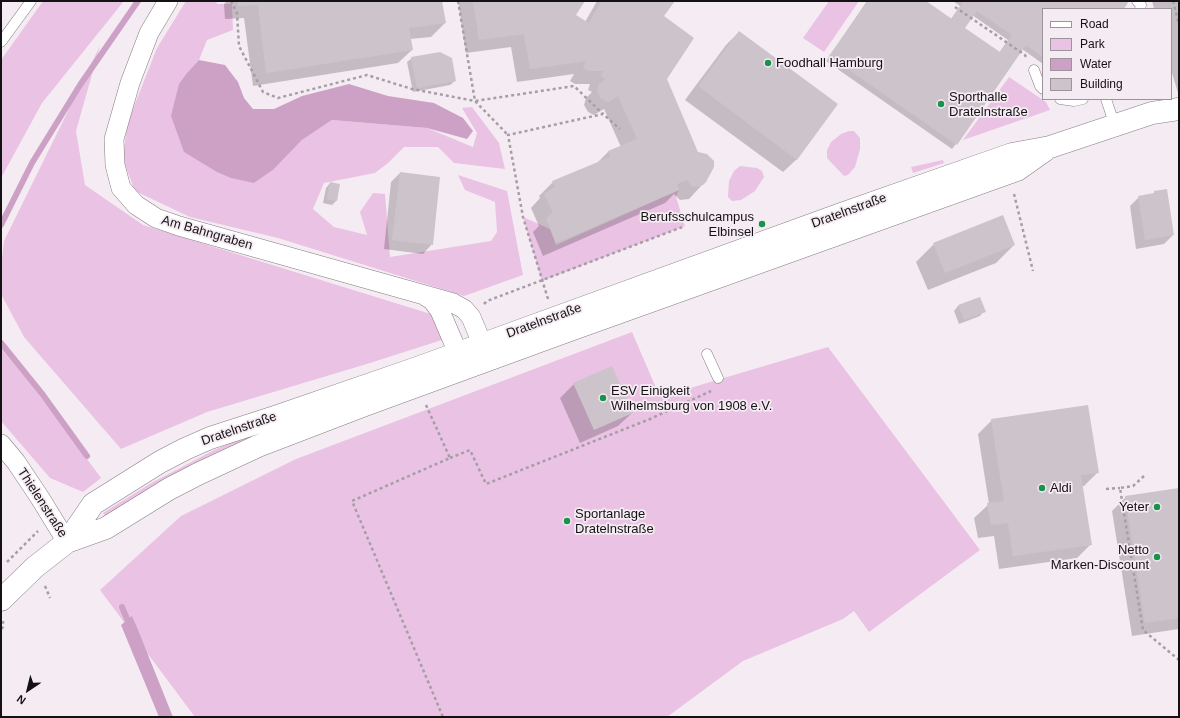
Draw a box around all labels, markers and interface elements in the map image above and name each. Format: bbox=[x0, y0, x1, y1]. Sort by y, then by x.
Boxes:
legend bbox=[1042, 8, 1172, 100]
text: Road bbox=[1080, 17, 1109, 31]
text: Park bbox=[1080, 37, 1105, 51]
place label: Foodhall Hamburg bbox=[776, 55, 883, 71]
text: Water bbox=[1080, 57, 1112, 71]
marker: Foodhall Hamburg bbox=[763, 58, 773, 68]
text: Building bbox=[1080, 77, 1123, 91]
place label: Sporthalle Dratelnstraße bbox=[949, 89, 1028, 120]
marker: Sporthalle Dratelnstraße bbox=[936, 99, 946, 109]
street label: Dratelnstraße bbox=[809, 190, 889, 232]
place label: Berufsschulcampus Elbinsel bbox=[641, 209, 754, 240]
street label: Am Bahngraben bbox=[160, 213, 254, 253]
marker: Berufsschulcampus Elbinsel bbox=[757, 219, 767, 229]
street label: Dratelnstraße bbox=[504, 300, 584, 342]
place label: ESV Einigkeit Wilhelmsburg von 1908 e.V. bbox=[611, 383, 772, 414]
marker: ESV Einigkeit Wilhelmsburg von 1908 e.V. bbox=[598, 393, 608, 403]
street label: Dratelnstraße bbox=[199, 409, 279, 449]
street label: Thielenstraße bbox=[14, 465, 70, 541]
place label: Aldi bbox=[1050, 480, 1072, 496]
marker: Aldi bbox=[1037, 483, 1047, 493]
place label: Yeter bbox=[1119, 499, 1149, 515]
marker: Yeter bbox=[1152, 502, 1162, 512]
place label: Sportanlage Dratelnstraße bbox=[575, 506, 654, 537]
marker: Sportanlage Dratelnstraße bbox=[562, 516, 572, 526]
place label: Netto Marken-Discount bbox=[1051, 542, 1149, 573]
marker: Netto Marken-Discount bbox=[1152, 552, 1162, 562]
north arrow bbox=[8, 670, 48, 710]
text: N bbox=[14, 693, 28, 707]

